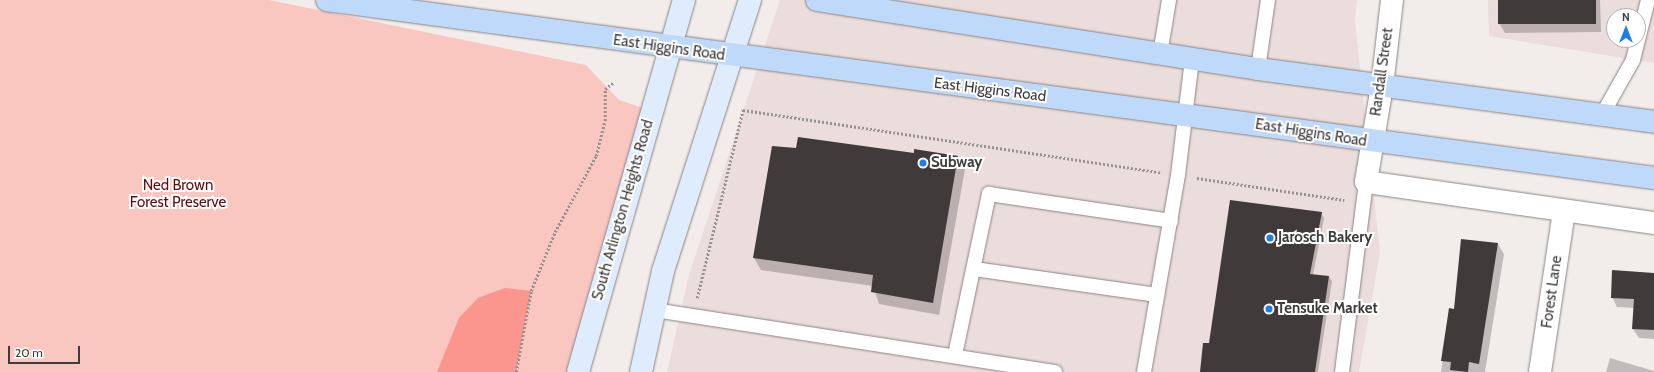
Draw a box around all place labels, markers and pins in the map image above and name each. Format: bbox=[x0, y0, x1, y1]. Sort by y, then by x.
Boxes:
place label: Subway bbox=[931, 154, 982, 172]
marker: Subway bbox=[918, 158, 928, 168]
place label: Jarosch Bakery bbox=[1278, 229, 1372, 247]
marker: Jarosch Bakery bbox=[1265, 233, 1275, 243]
place label: Tensuke Market bbox=[1277, 300, 1378, 318]
marker: Tensuke Market bbox=[1264, 304, 1274, 314]

